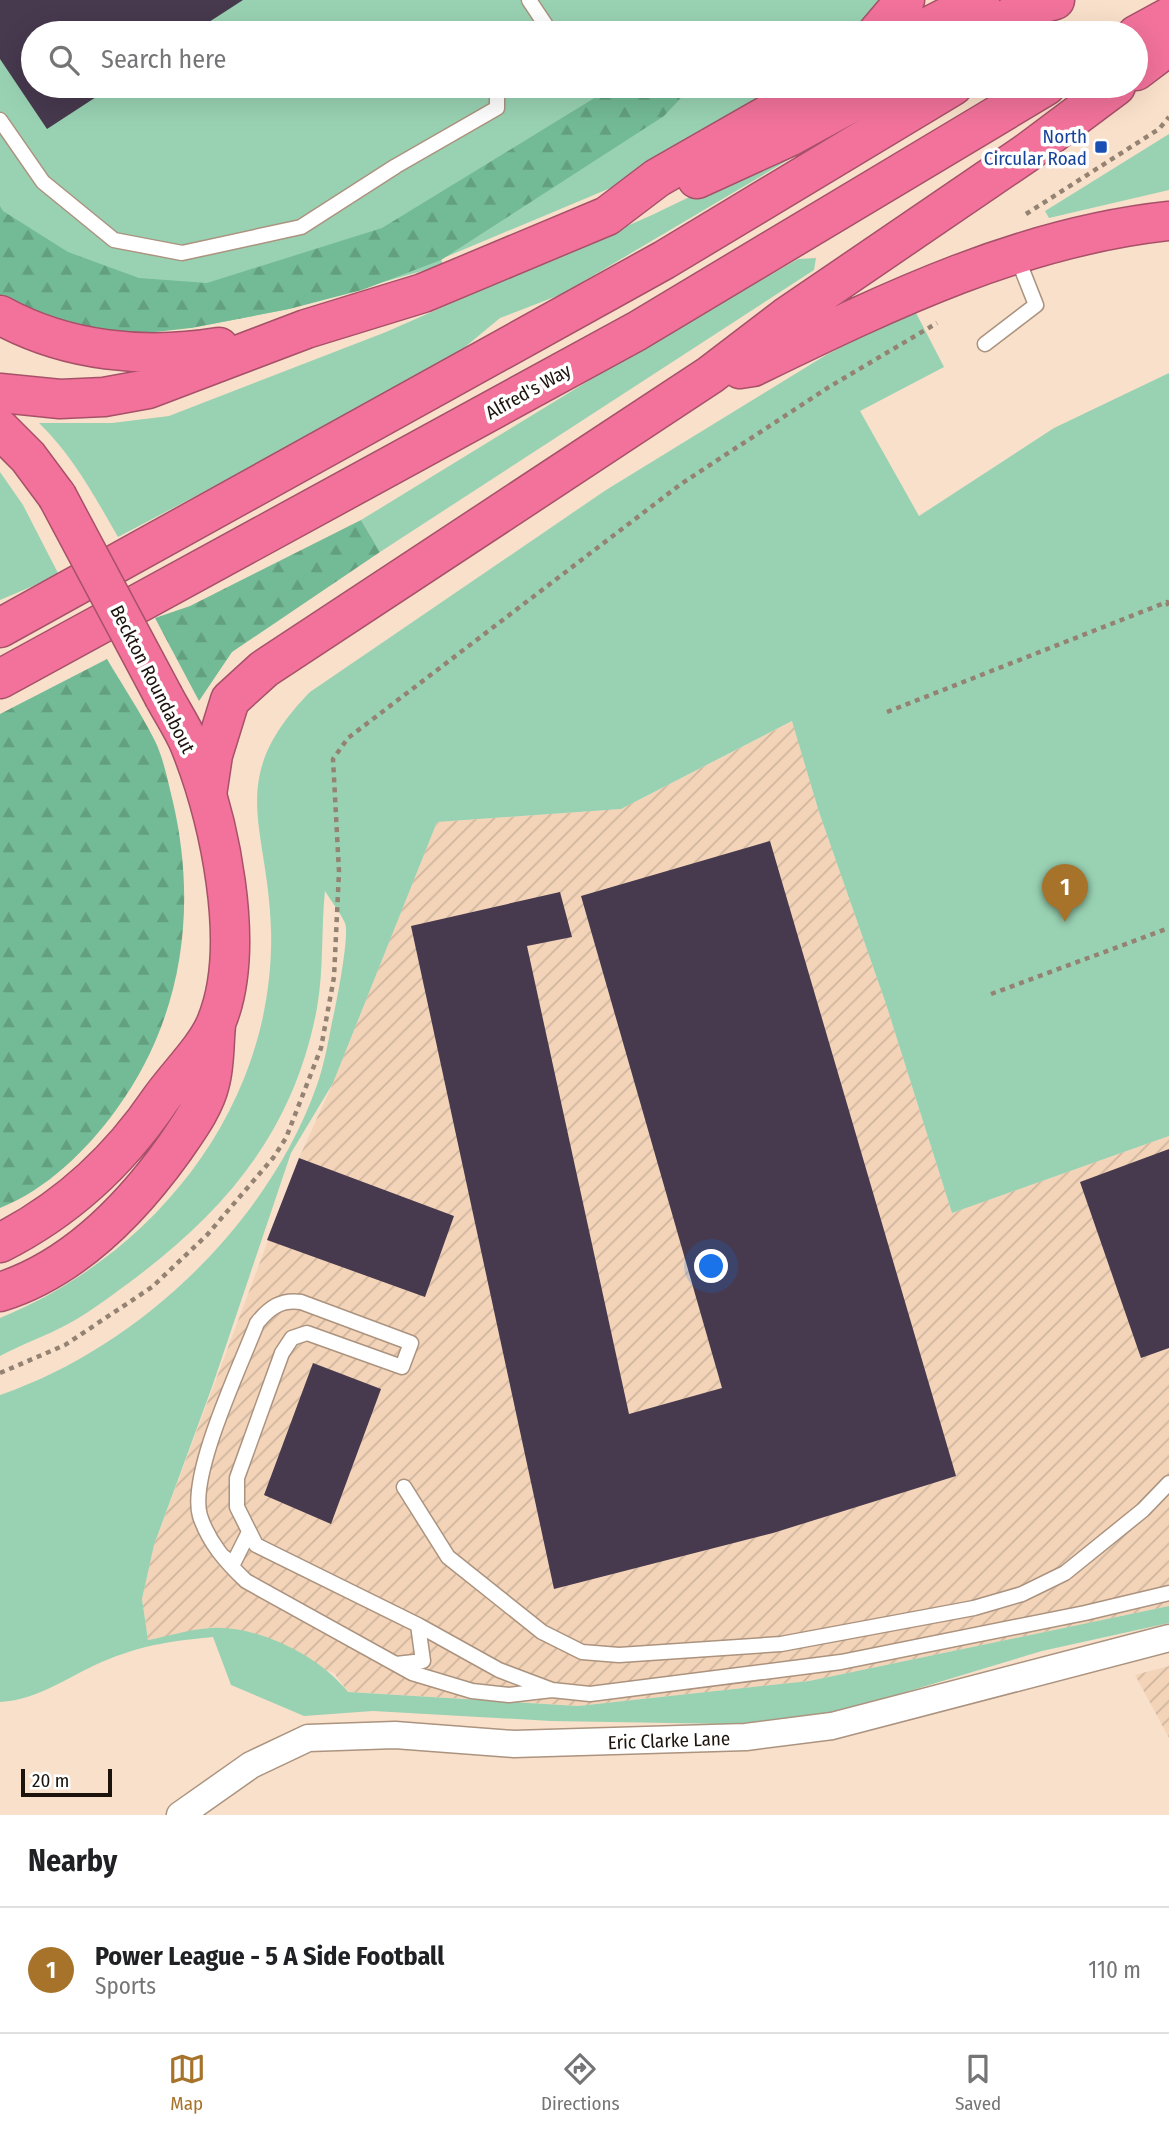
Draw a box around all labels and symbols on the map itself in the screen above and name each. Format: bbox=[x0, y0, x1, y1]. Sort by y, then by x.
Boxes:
place label: North Circular Road bbox=[984, 125, 1087, 170]
marker: North Circular Road bbox=[1093, 139, 1109, 155]
street label: Alfred's Way bbox=[482, 358, 575, 424]
street label: Beckton Roundabout bbox=[105, 601, 200, 758]
pin: 1 bbox=[1042, 864, 1088, 922]
your location bbox=[694, 1249, 728, 1283]
street label: Eric Clarke Lane bbox=[607, 1727, 731, 1754]
scale bar bbox=[21, 1766, 112, 1798]

